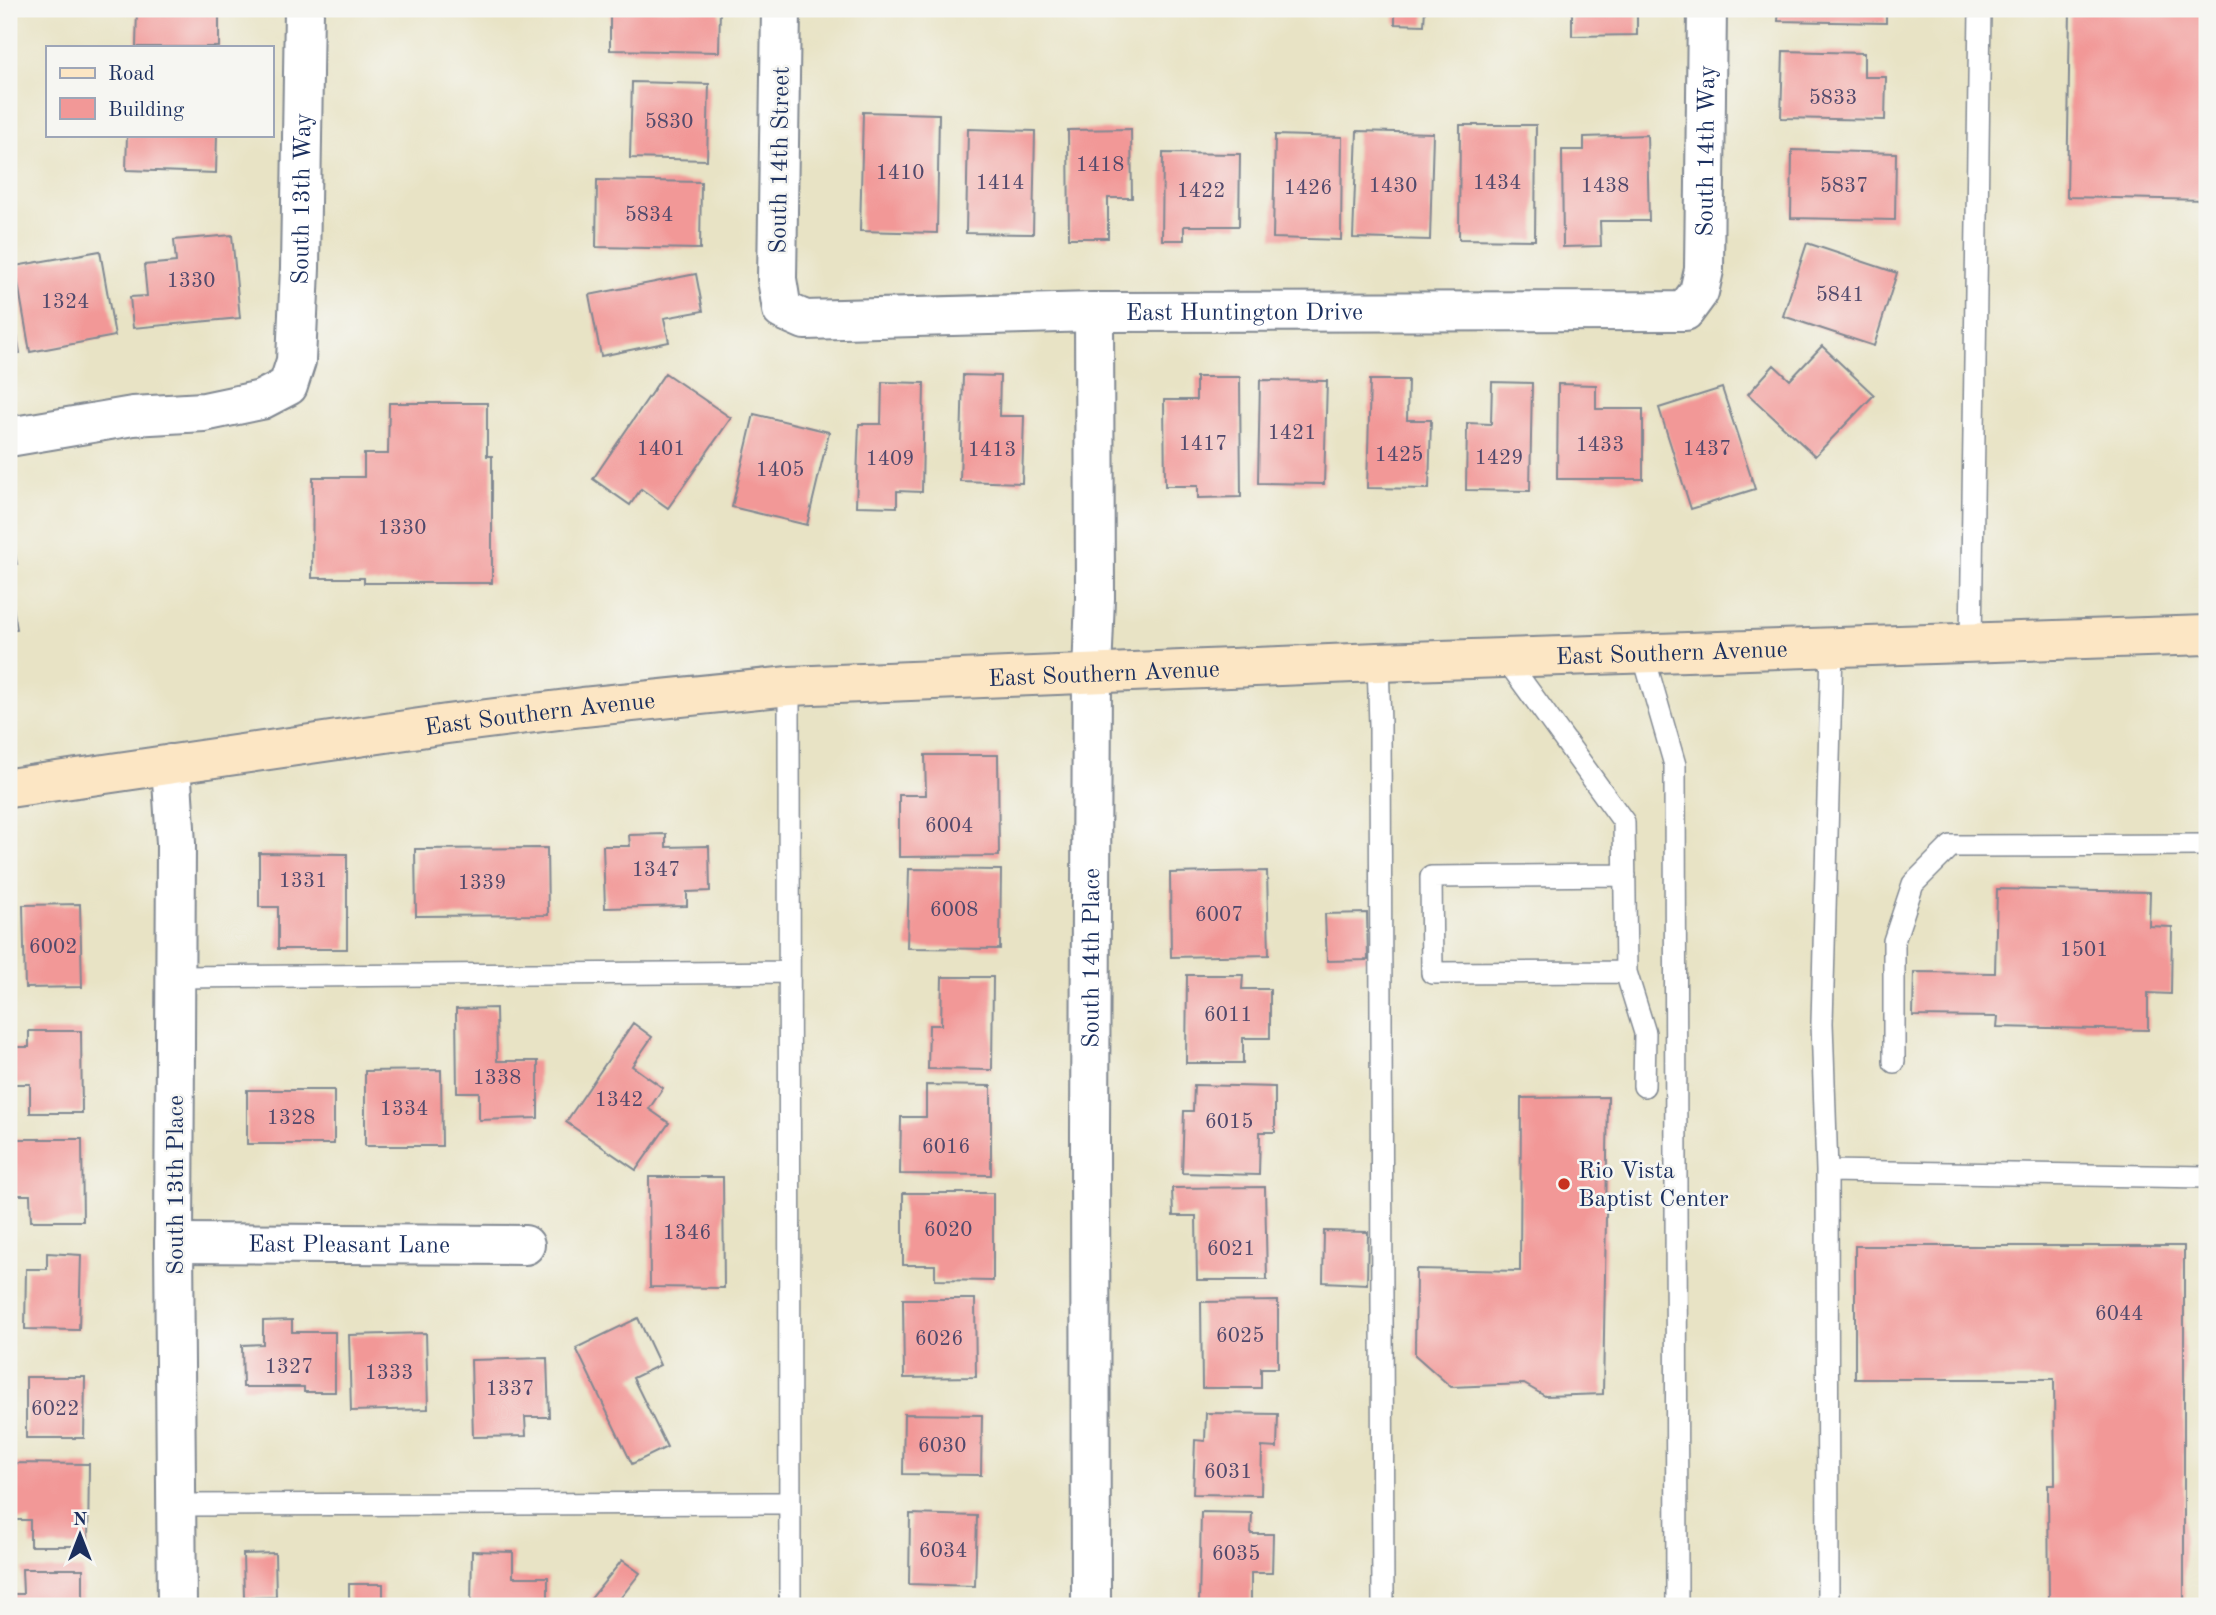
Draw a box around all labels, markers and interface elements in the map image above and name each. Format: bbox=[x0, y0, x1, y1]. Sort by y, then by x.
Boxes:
legend bbox=[46, 46, 273, 136]
text: Road bbox=[108, 64, 155, 85]
street label: South 14th Way bbox=[1694, 65, 1720, 237]
street label: South 14th Street bbox=[767, 66, 795, 254]
house number: 5833 bbox=[1809, 88, 1857, 109]
text: Building bbox=[108, 100, 185, 121]
house number: 5830 bbox=[645, 112, 693, 133]
street label: South 13th Way bbox=[289, 113, 316, 285]
house number: 1418 bbox=[1076, 155, 1124, 176]
house number: 1410 bbox=[876, 163, 924, 184]
house number: 1414 bbox=[976, 173, 1024, 194]
house number: 1434 bbox=[1473, 173, 1521, 194]
house number: 1430 bbox=[1369, 176, 1417, 197]
house number: 1438 bbox=[1581, 176, 1629, 197]
house number: 5837 bbox=[1820, 176, 1868, 197]
house number: 1426 bbox=[1284, 178, 1332, 199]
house number: 1422 bbox=[1177, 181, 1225, 202]
house number: 5834 bbox=[625, 205, 673, 226]
house number: 1330 bbox=[167, 271, 215, 292]
house number: 5841 bbox=[1816, 285, 1864, 306]
house number: 1324 bbox=[41, 292, 89, 313]
street label: East Huntington Drive bbox=[1126, 302, 1363, 326]
house number: 1421 bbox=[1268, 423, 1316, 444]
house number: 1417 bbox=[1179, 434, 1227, 455]
house number: 1433 bbox=[1576, 435, 1624, 456]
house number: 1401 bbox=[637, 439, 685, 460]
house number: 1437 bbox=[1683, 439, 1731, 460]
house number: 1413 bbox=[968, 440, 1016, 461]
house number: 1425 bbox=[1375, 445, 1423, 466]
house number: 1429 bbox=[1475, 448, 1523, 469]
house number: 1409 bbox=[866, 449, 914, 470]
house number: 1405 bbox=[756, 460, 804, 481]
house number: 1330 bbox=[378, 518, 426, 539]
street label: East Southern Avenue bbox=[1555, 639, 1788, 670]
street label: East Southern Avenue bbox=[988, 658, 1220, 692]
street label: East Southern Avenue bbox=[423, 690, 656, 741]
house number: 6004 bbox=[925, 816, 973, 837]
house number: 1347 bbox=[632, 860, 680, 881]
street label: South 14th Place bbox=[1080, 868, 1105, 1048]
house number: 1331 bbox=[279, 871, 327, 892]
house number: 1339 bbox=[458, 873, 506, 894]
house number: 6008 bbox=[930, 900, 978, 921]
house number: 6007 bbox=[1195, 905, 1243, 926]
house number: 6002 bbox=[29, 937, 77, 958]
house number: 1501 bbox=[2060, 940, 2108, 961]
house number: 6011 bbox=[1204, 1005, 1252, 1026]
house number: 1338 bbox=[473, 1068, 521, 1089]
house number: 1342 bbox=[595, 1090, 643, 1111]
street label: South 13th Place bbox=[165, 1095, 189, 1275]
house number: 1334 bbox=[380, 1099, 428, 1120]
house number: 1328 bbox=[267, 1108, 315, 1129]
house number: 6015 bbox=[1205, 1112, 1253, 1133]
house number: 6016 bbox=[922, 1137, 970, 1158]
place label: Rio Vista Baptist Center bbox=[1578, 1160, 1729, 1212]
marker: Rio Vista Baptist Center bbox=[1556, 1176, 1572, 1192]
house number: 6020 bbox=[924, 1220, 972, 1241]
house number: 1346 bbox=[663, 1223, 711, 1244]
street label: East Pleasant Lane bbox=[248, 1233, 450, 1259]
house number: 6021 bbox=[1207, 1239, 1255, 1260]
house number: 6044 bbox=[2095, 1304, 2143, 1325]
house number: 6025 bbox=[1216, 1326, 1264, 1347]
house number: 6026 bbox=[915, 1329, 963, 1350]
house number: 1327 bbox=[265, 1357, 313, 1378]
house number: 1333 bbox=[365, 1363, 413, 1384]
house number: 1337 bbox=[486, 1379, 534, 1400]
house number: 6022 bbox=[31, 1399, 79, 1420]
house number: 6030 bbox=[918, 1436, 966, 1457]
house number: 6031 bbox=[1204, 1462, 1252, 1483]
north arrow bbox=[46, 1500, 116, 1570]
text: N bbox=[73, 1511, 88, 1530]
house number: 6034 bbox=[919, 1541, 967, 1562]
house number: 6035 bbox=[1212, 1544, 1260, 1565]

